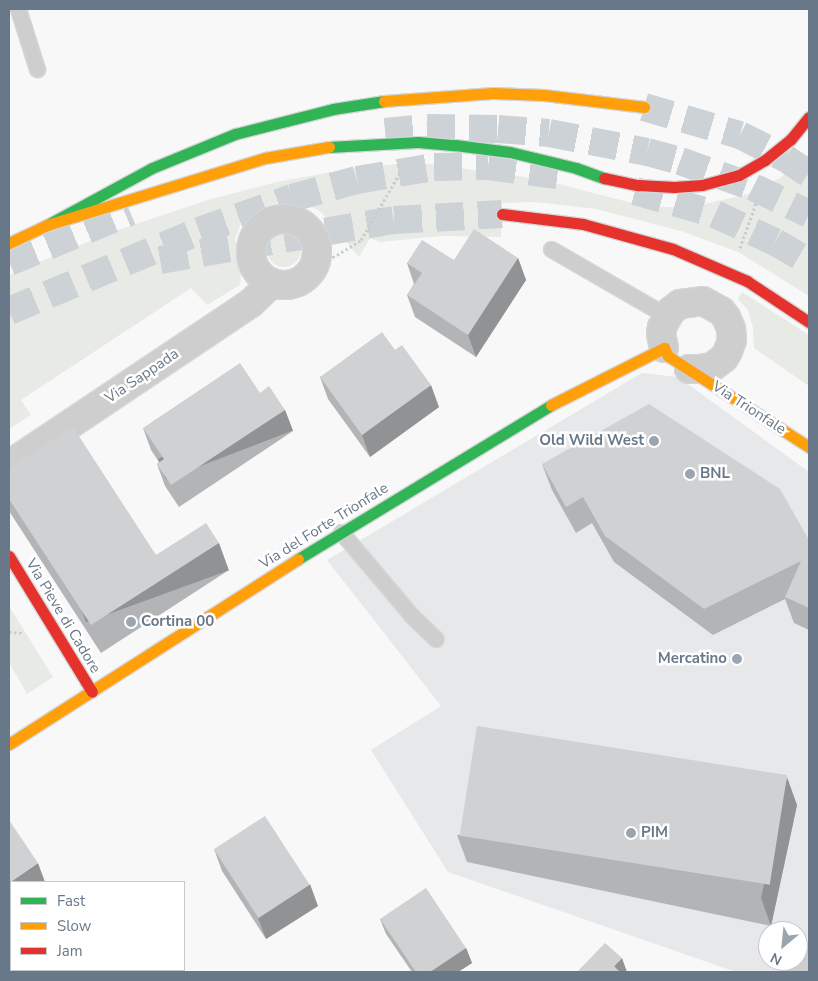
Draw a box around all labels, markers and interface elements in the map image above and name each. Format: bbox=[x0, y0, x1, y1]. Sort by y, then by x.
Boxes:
street label: Via Sappada bbox=[102, 345, 182, 407]
street label: Via Trionfale bbox=[709, 377, 789, 439]
place label: Old Wild West bbox=[539, 432, 644, 450]
marker: Old Wild West bbox=[648, 435, 660, 447]
place label: BNL bbox=[700, 465, 730, 483]
marker: BNL bbox=[684, 468, 696, 480]
street label: Via del Forte Trionfale bbox=[256, 479, 392, 573]
street label: Via Pieve di Cadore bbox=[22, 556, 104, 676]
place label: Cortina 00 bbox=[141, 613, 214, 631]
marker: Cortina 00 bbox=[125, 616, 137, 628]
place label: Mercatino bbox=[658, 650, 727, 668]
marker: Mercatino bbox=[731, 653, 743, 665]
place label: PIM bbox=[641, 824, 668, 842]
marker: PIM bbox=[625, 827, 637, 839]
legend bbox=[10, 881, 185, 971]
text: Fast bbox=[57, 891, 85, 911]
text: Slow bbox=[57, 916, 91, 936]
north arrow bbox=[758, 921, 808, 971]
text: Jam bbox=[57, 941, 83, 961]
text: N bbox=[767, 948, 785, 970]

